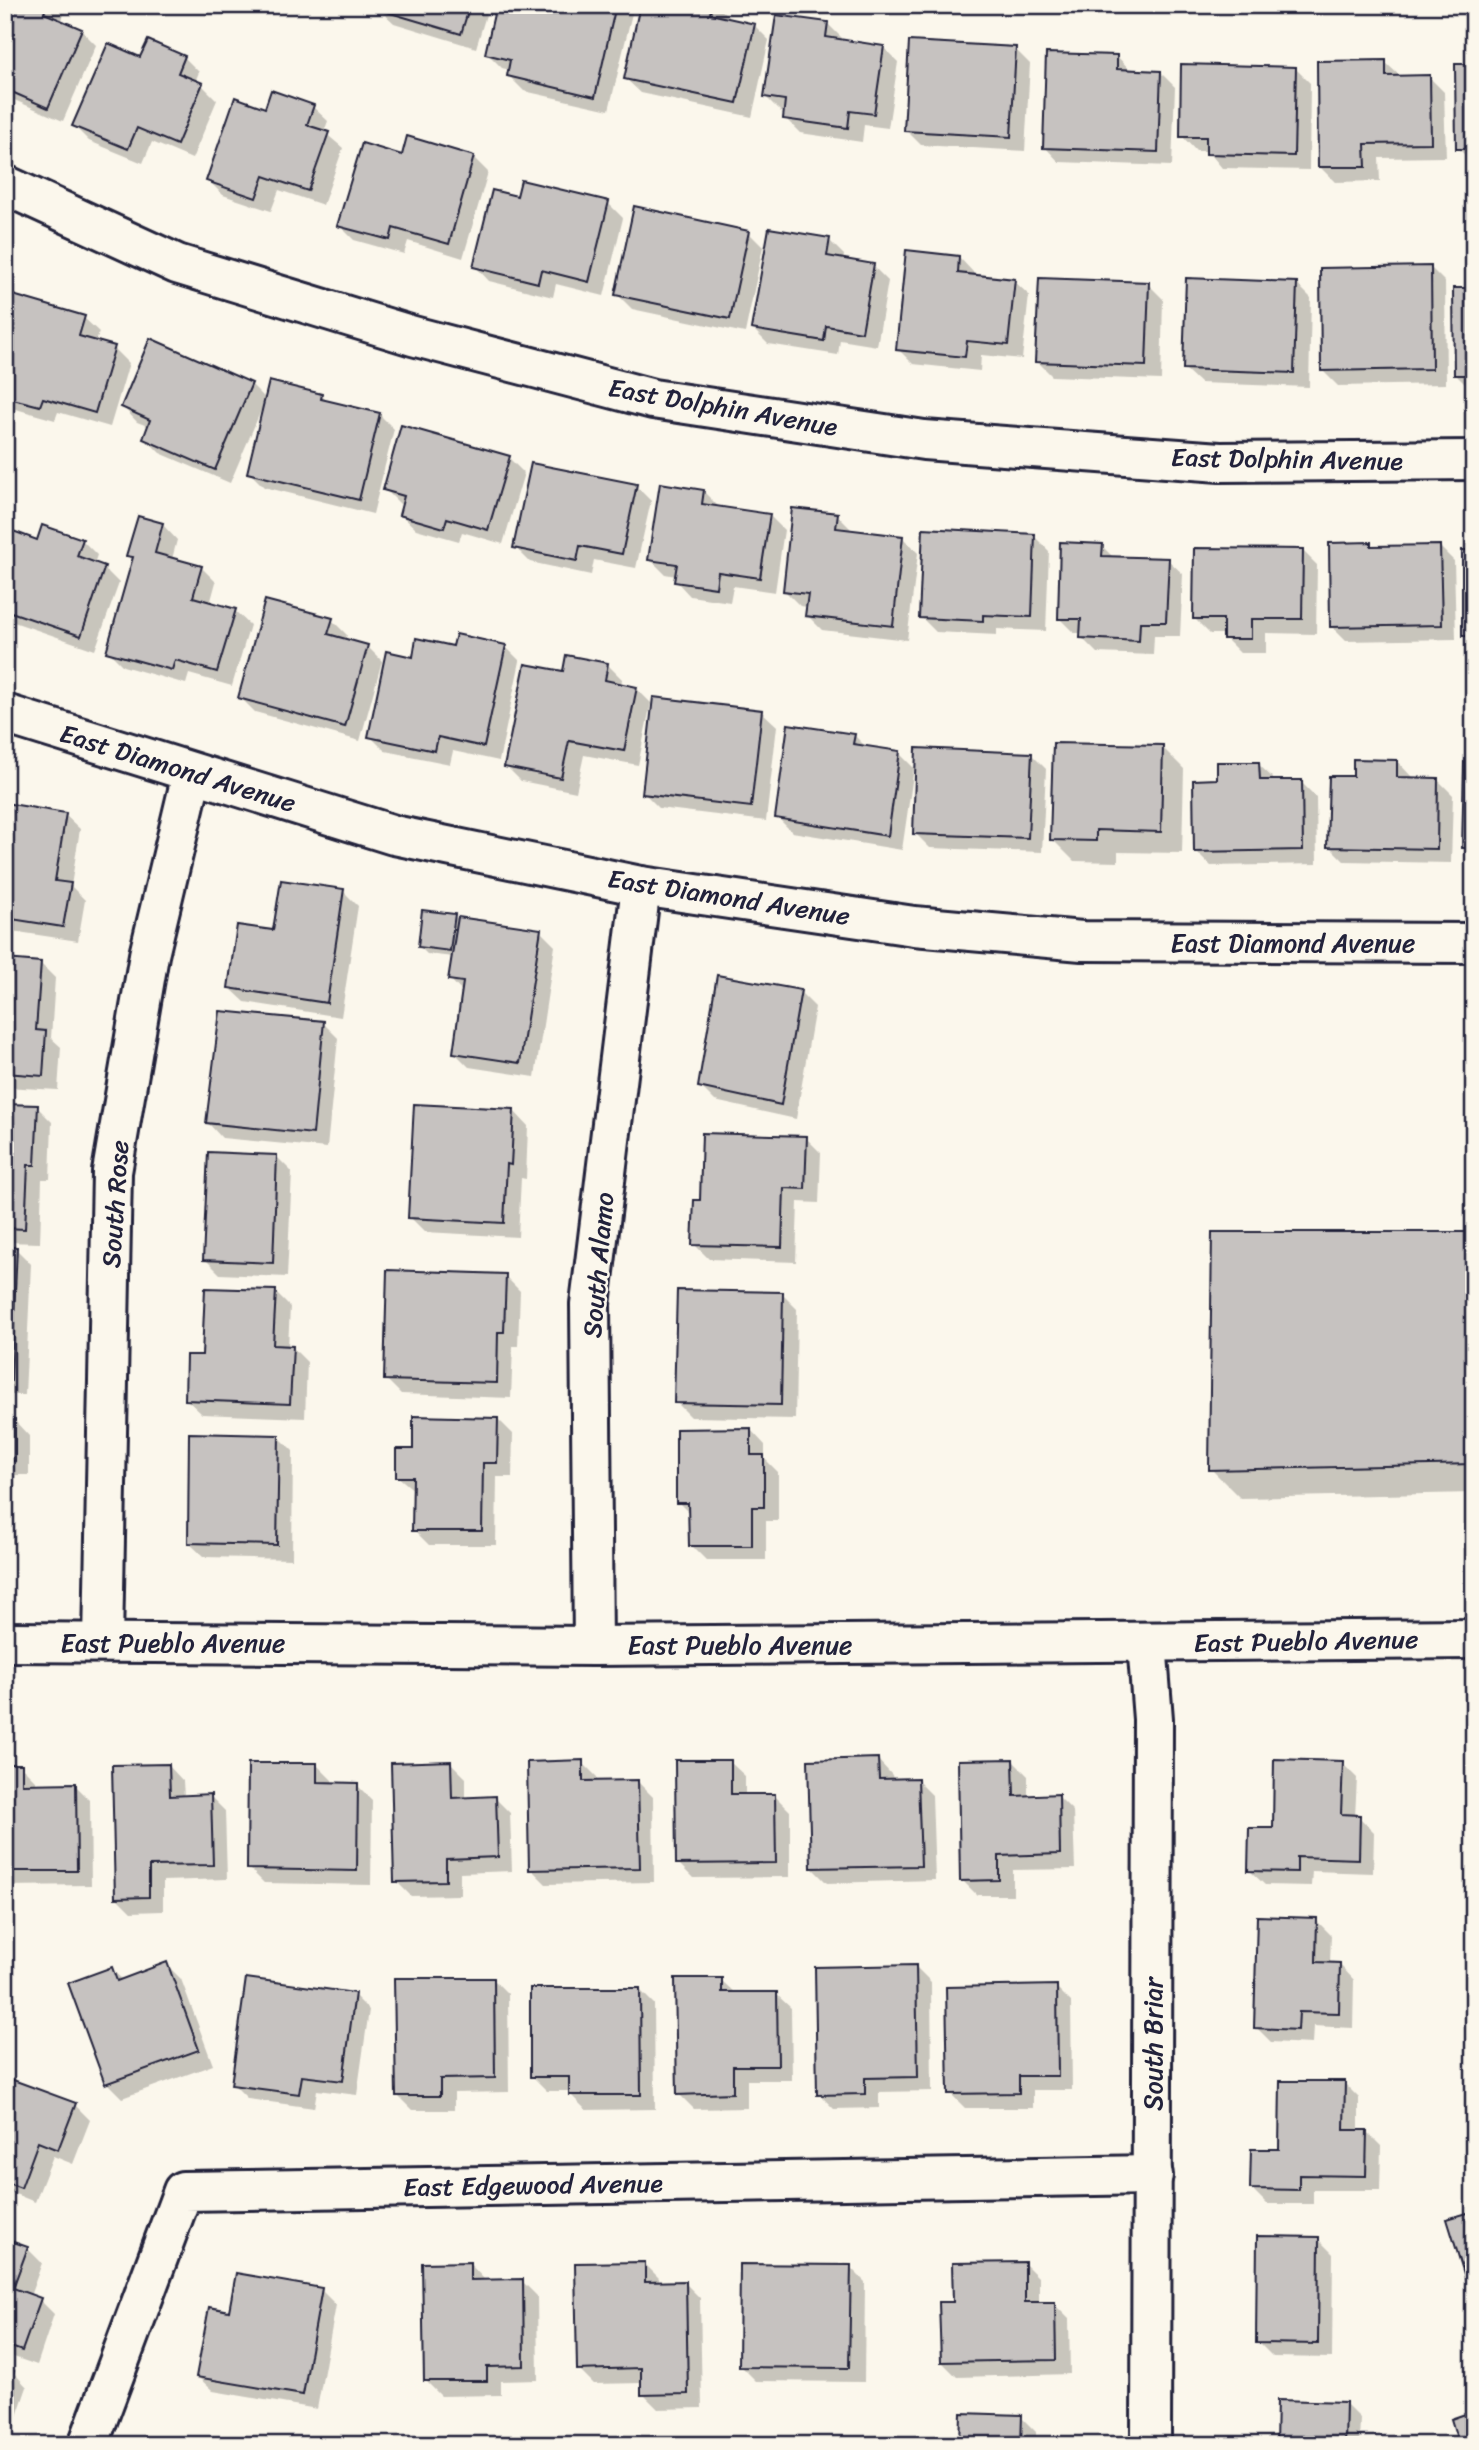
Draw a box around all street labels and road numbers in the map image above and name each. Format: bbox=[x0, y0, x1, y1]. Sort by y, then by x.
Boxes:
street label: East Dolphin Avenue bbox=[605, 364, 842, 450]
street label: East Dolphin Avenue bbox=[1171, 434, 1404, 484]
street label: East Diamond Avenue bbox=[54, 710, 302, 826]
street label: East Diamond Avenue bbox=[604, 855, 854, 939]
street label: East Diamond Avenue bbox=[1171, 920, 1415, 966]
street label: South Rose bbox=[88, 1139, 142, 1269]
street label: South Alamo bbox=[569, 1190, 627, 1340]
street label: East Pueblo Avenue bbox=[1193, 1616, 1419, 1666]
street label: East Pueblo Avenue bbox=[60, 1620, 286, 1666]
street label: East Pueblo Avenue bbox=[627, 1622, 853, 1668]
street label: South Briar bbox=[1130, 1976, 1176, 2111]
street label: East Edgewood Avenue bbox=[403, 2160, 664, 2210]

